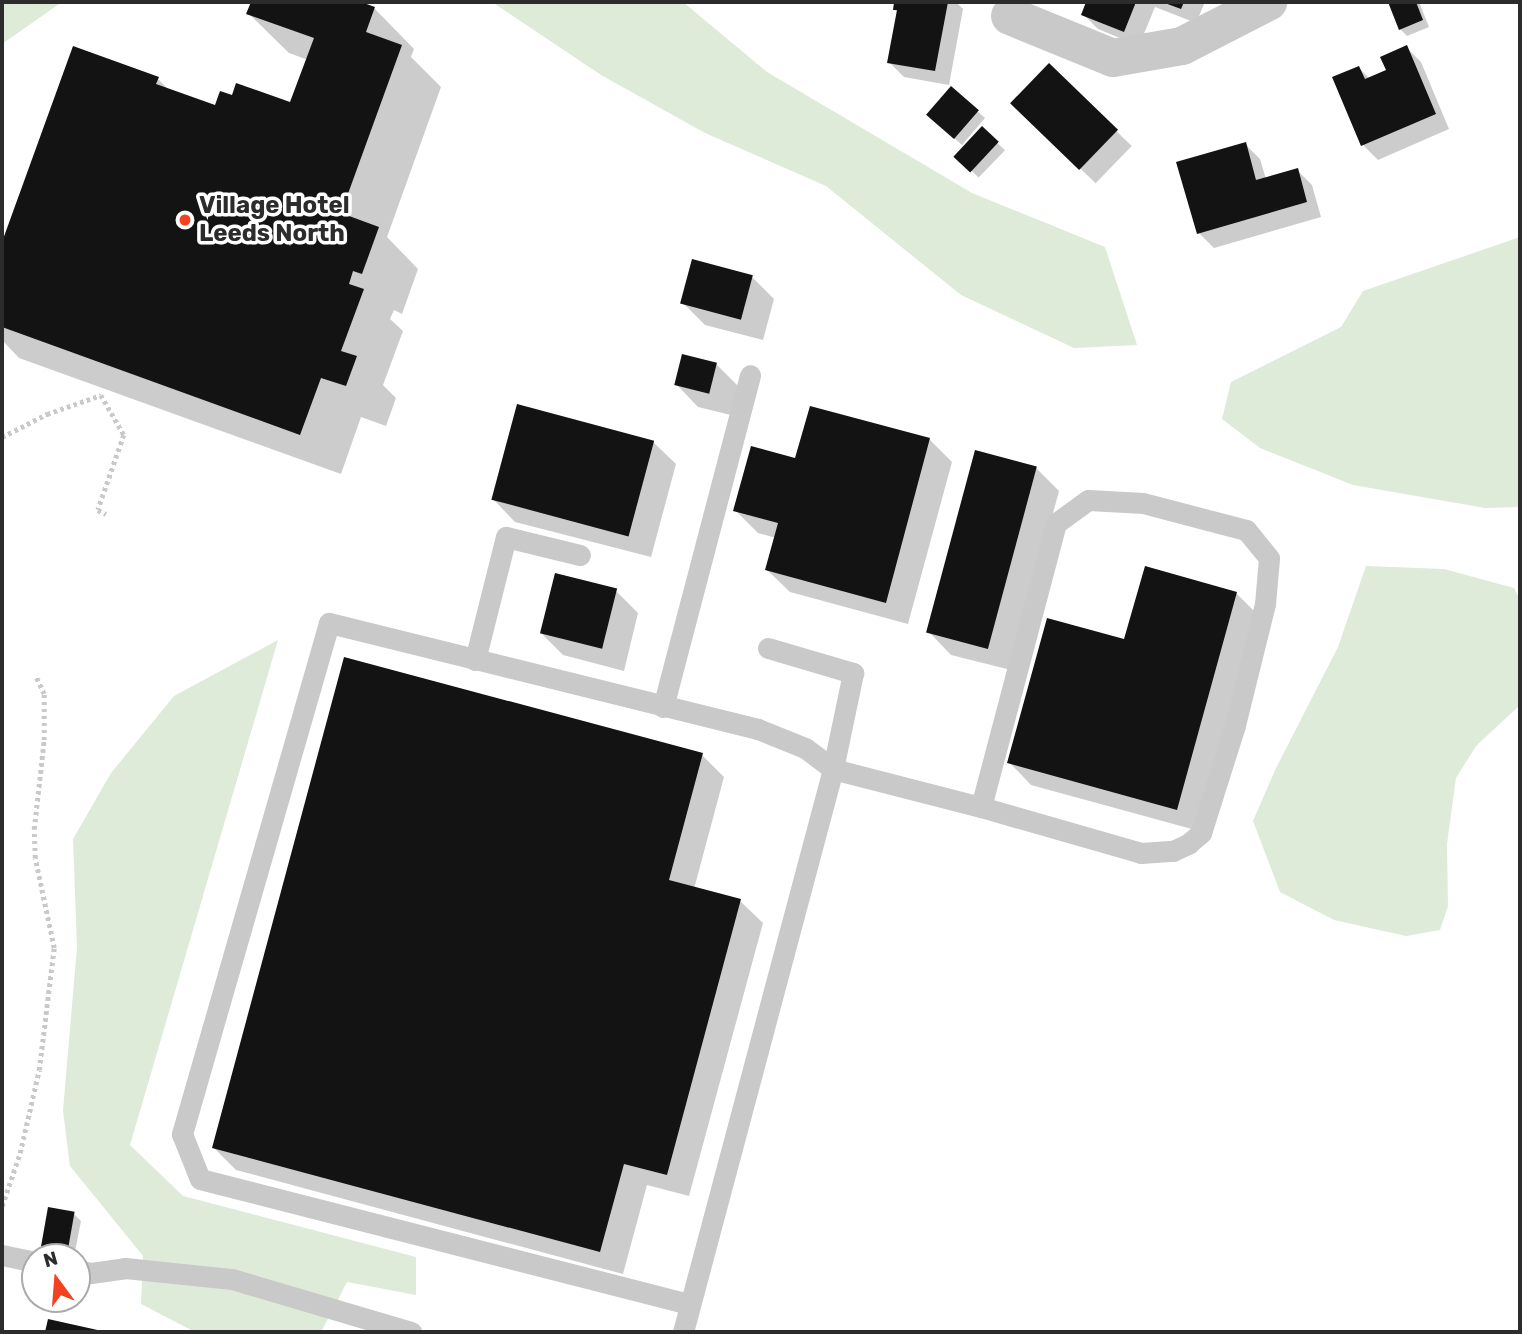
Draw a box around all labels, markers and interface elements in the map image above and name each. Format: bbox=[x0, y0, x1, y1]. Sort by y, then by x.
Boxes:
place label: Village Hotel Leeds North bbox=[199, 192, 350, 248]
marker: Village Hotel Leeds North bbox=[177, 212, 193, 228]
north arrow bbox=[21, 1243, 91, 1313]
text: N bbox=[41, 1246, 60, 1272]

